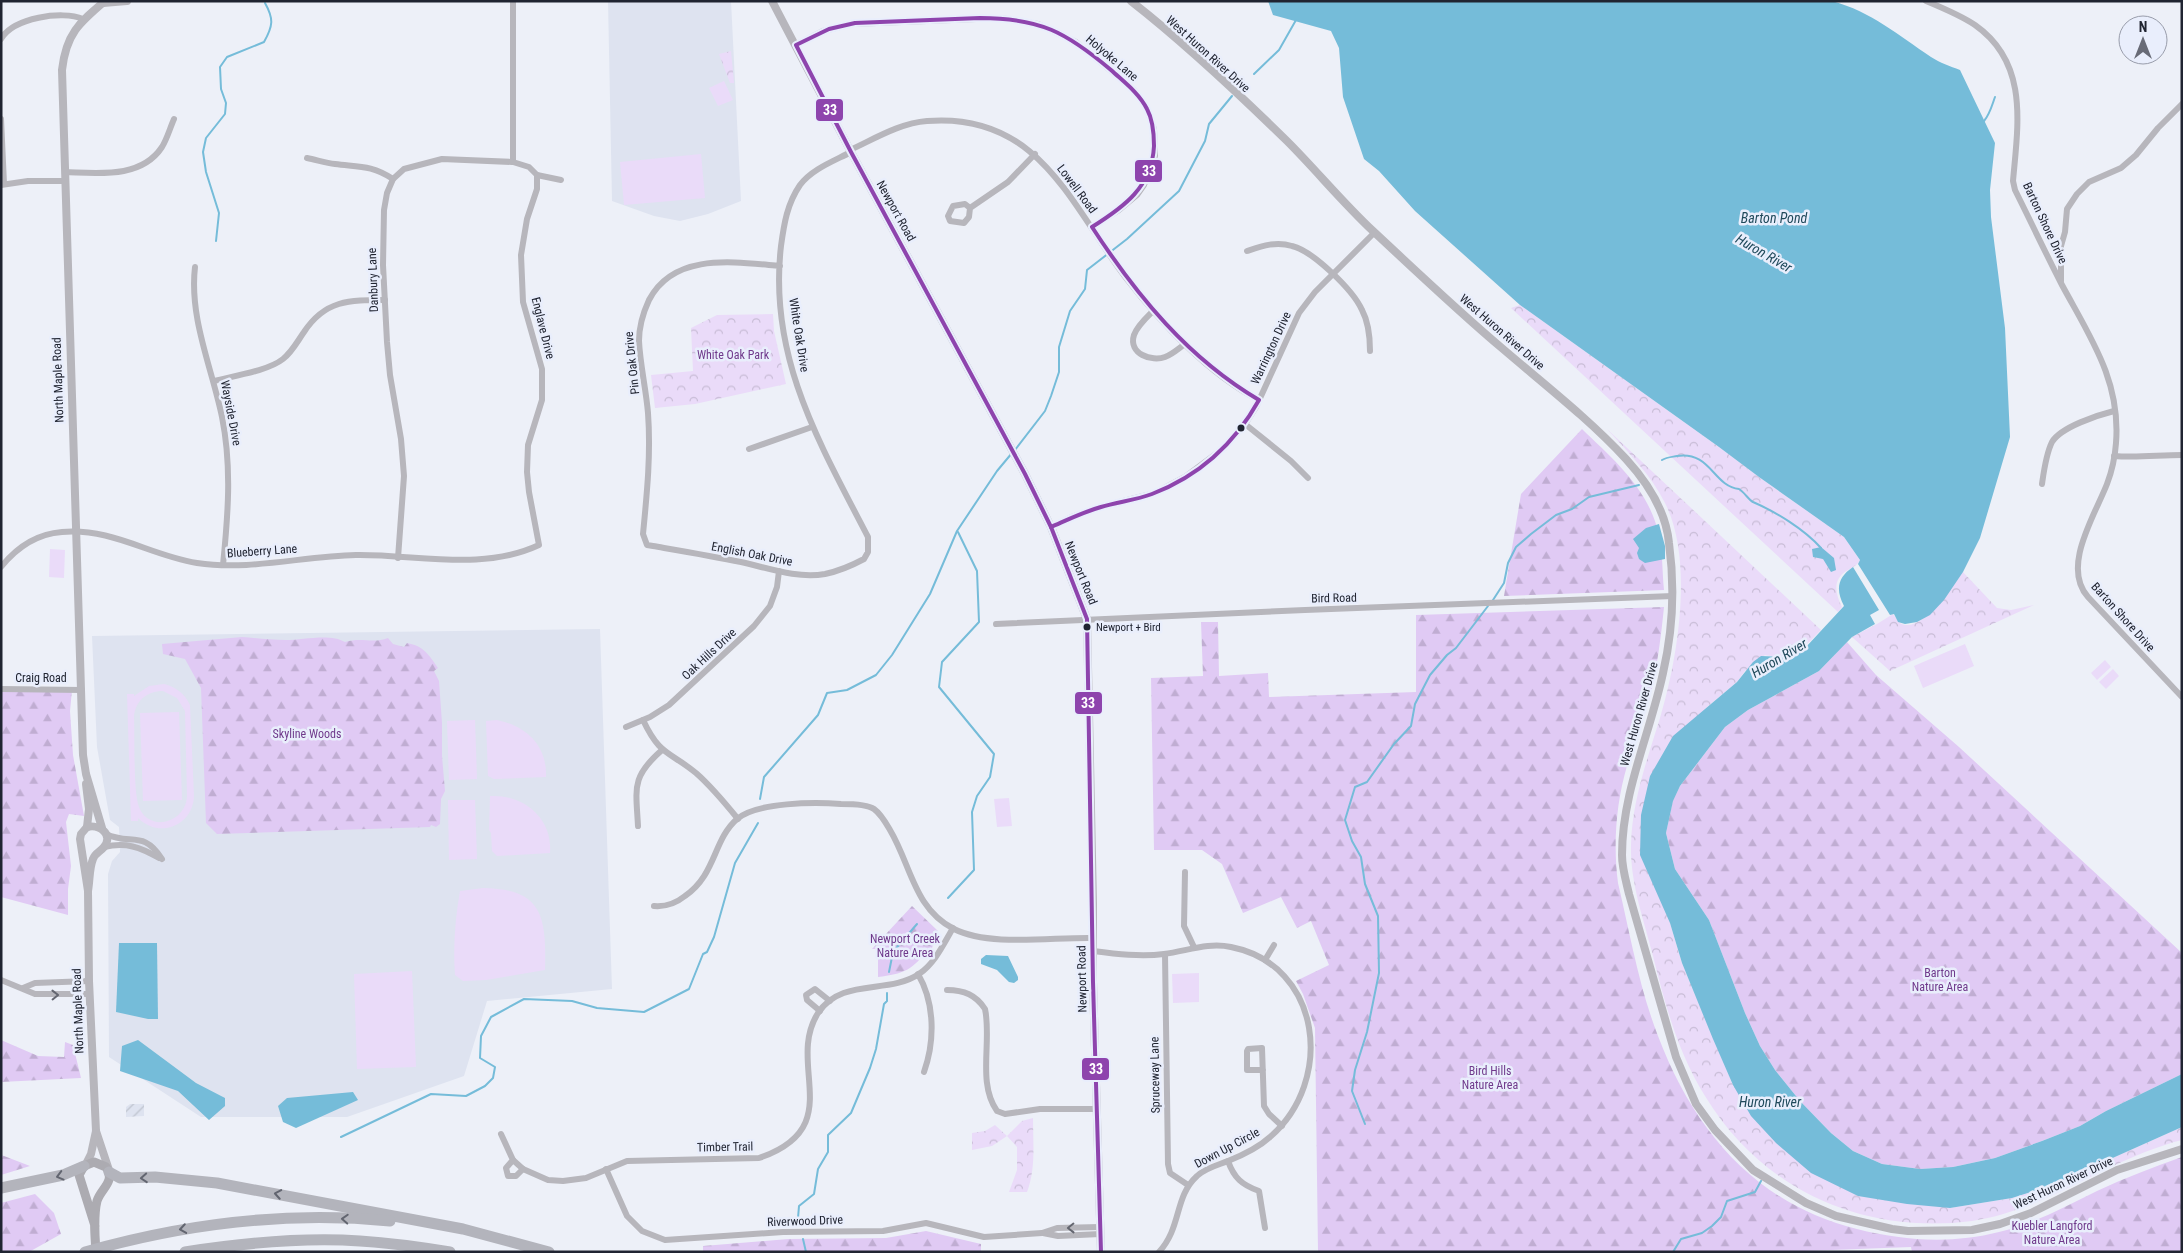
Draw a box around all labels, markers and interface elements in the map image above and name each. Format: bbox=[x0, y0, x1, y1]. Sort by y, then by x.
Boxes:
street label: West Huron River Drive bbox=[1163, 13, 1253, 96]
north arrow bbox=[2118, 15, 2168, 65]
text: N bbox=[2139, 19, 2147, 35]
street label: Holyoke Lane bbox=[1083, 32, 1141, 84]
line badge: 33 bbox=[815, 98, 844, 122]
text: 33 bbox=[823, 102, 837, 118]
line badge: 33 bbox=[1134, 159, 1163, 183]
street label: Lowell Road bbox=[1054, 162, 1100, 216]
text: 33 bbox=[1142, 163, 1156, 179]
street label: Newport Road bbox=[874, 178, 918, 244]
street label: Barton Shore Drive bbox=[2020, 180, 2070, 266]
water label: Barton Pond bbox=[1741, 210, 1807, 226]
water label: Huron River bbox=[1733, 231, 1796, 276]
street label: Danbury Lane bbox=[365, 247, 381, 312]
street label: West Huron River Drive bbox=[1457, 291, 1548, 373]
street label: Englave Drive bbox=[529, 295, 558, 361]
street label: White Oak Drive bbox=[786, 297, 812, 373]
street label: Warrington Drive bbox=[1248, 309, 1294, 387]
street label: Pin Oak Drive bbox=[622, 331, 642, 395]
street label: North Maple Road bbox=[50, 337, 66, 423]
park label: White Oak Park bbox=[697, 348, 770, 362]
street label: Wayside Drive bbox=[218, 379, 244, 447]
unlabelled marker bbox=[1236, 423, 1246, 433]
street label: English Oak Drive bbox=[710, 539, 794, 569]
street label: Newport Road bbox=[1062, 539, 1100, 607]
street label: Blueberry Lane bbox=[226, 542, 298, 560]
street label: Barton Shore Drive bbox=[2088, 580, 2158, 655]
street label: Bird Road bbox=[1311, 591, 1357, 605]
place label: Newport + Bird bbox=[1096, 621, 1161, 634]
marker: Newport + Bird bbox=[1082, 622, 1092, 632]
street label: Oak Hills Drive bbox=[679, 625, 739, 683]
water label: Huron River bbox=[1748, 635, 1810, 681]
street label: West Huron River Drive bbox=[1617, 660, 1661, 768]
street label: Craig Road bbox=[15, 671, 67, 685]
line badge: 33 bbox=[1074, 691, 1103, 715]
text: 33 bbox=[1081, 695, 1095, 711]
park label: Skyline Woods bbox=[273, 727, 341, 741]
park label: Newport Creek Nature Area bbox=[870, 932, 941, 960]
street label: Newport Road bbox=[1074, 945, 1090, 1013]
park label: Barton Nature Area bbox=[1912, 966, 1968, 994]
street label: North Maple Road bbox=[70, 968, 86, 1054]
one-way arrow bbox=[52, 990, 60, 1000]
street label: Spruceway Lane bbox=[1147, 1036, 1163, 1114]
line badge: 33 bbox=[1081, 1057, 1110, 1081]
text: 33 bbox=[1089, 1061, 1103, 1077]
park label: Bird Hills Nature Area bbox=[1462, 1064, 1518, 1092]
water label: Huron River bbox=[1739, 1094, 1802, 1110]
street label: Down Up Circle bbox=[1192, 1125, 1262, 1171]
street label: Timber Trail bbox=[697, 1140, 753, 1154]
street label: West Huron River Drive bbox=[2011, 1154, 2115, 1212]
one-way arrow bbox=[56, 1170, 64, 1180]
one-way arrow bbox=[139, 1172, 147, 1183]
one-way arrow bbox=[273, 1190, 282, 1200]
street label: Riverwood Drive bbox=[767, 1213, 844, 1229]
one-way arrow bbox=[341, 1214, 348, 1224]
park label: Kuebler Langford Nature Area bbox=[2011, 1219, 2093, 1247]
one-way arrow bbox=[1066, 1223, 1074, 1233]
one-way arrow bbox=[179, 1224, 187, 1234]

